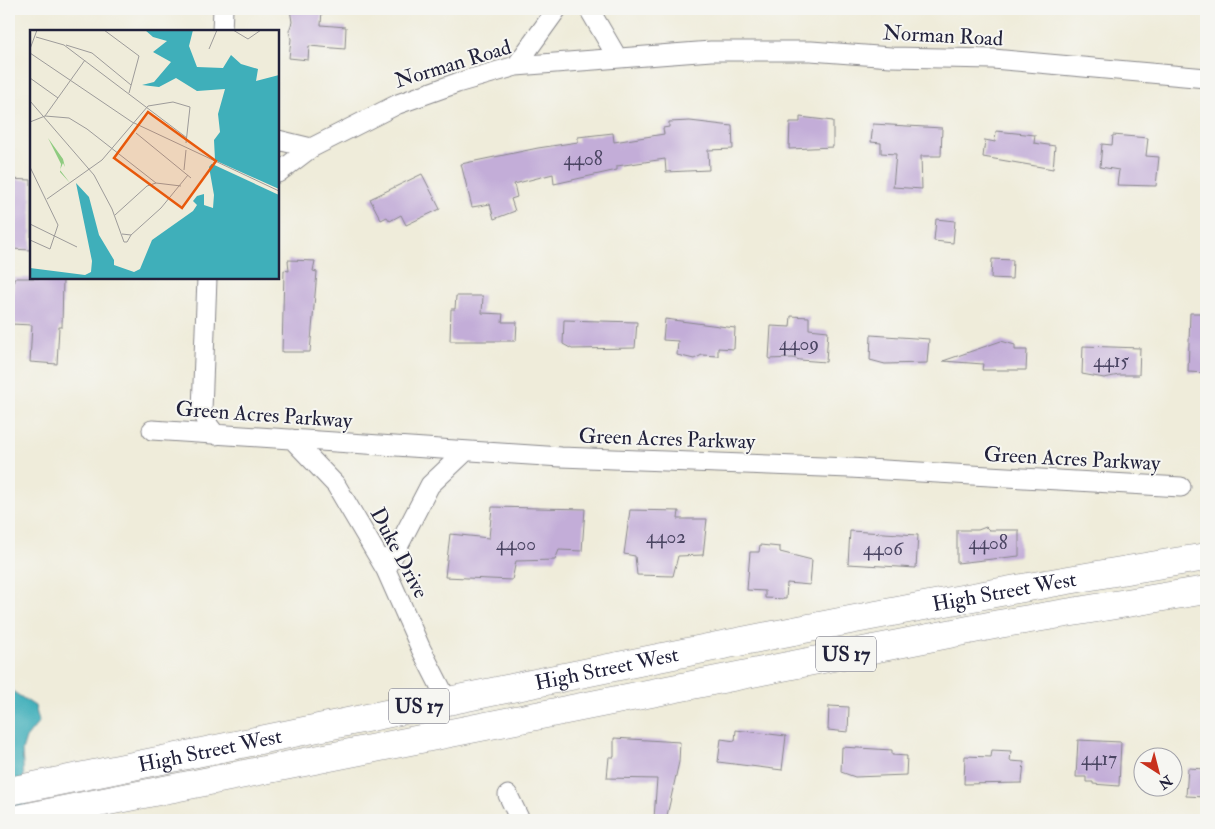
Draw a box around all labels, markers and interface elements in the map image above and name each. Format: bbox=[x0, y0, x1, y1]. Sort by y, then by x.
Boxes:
street label: Norman Road bbox=[882, 19, 1004, 53]
inset map bbox=[30, 30, 279, 279]
street label: Norman Road bbox=[392, 33, 515, 95]
house number: 4408 bbox=[563, 147, 603, 171]
house number: 4409 bbox=[779, 332, 819, 356]
house number: 4415 bbox=[1093, 349, 1129, 373]
street label: Green Acres Parkway bbox=[175, 395, 354, 435]
street label: Green Acres Parkway bbox=[578, 422, 757, 456]
street label: Green Acres Parkway bbox=[983, 441, 1162, 477]
street label: Duke Drive bbox=[364, 503, 434, 603]
house number: 4402 bbox=[646, 525, 686, 549]
house number: 4408 bbox=[968, 531, 1008, 555]
house number: 4400 bbox=[496, 532, 536, 556]
house number: 4406 bbox=[863, 537, 904, 561]
street label: High Street West bbox=[930, 565, 1079, 618]
road number: US 17 bbox=[816, 636, 876, 672]
street label: High Street West bbox=[532, 641, 681, 696]
road number: US 17 bbox=[389, 688, 449, 724]
street label: High Street West bbox=[136, 722, 284, 778]
north arrow bbox=[1132, 746, 1182, 796]
house number: 4417 bbox=[1081, 747, 1117, 771]
text: N bbox=[1155, 771, 1176, 793]

